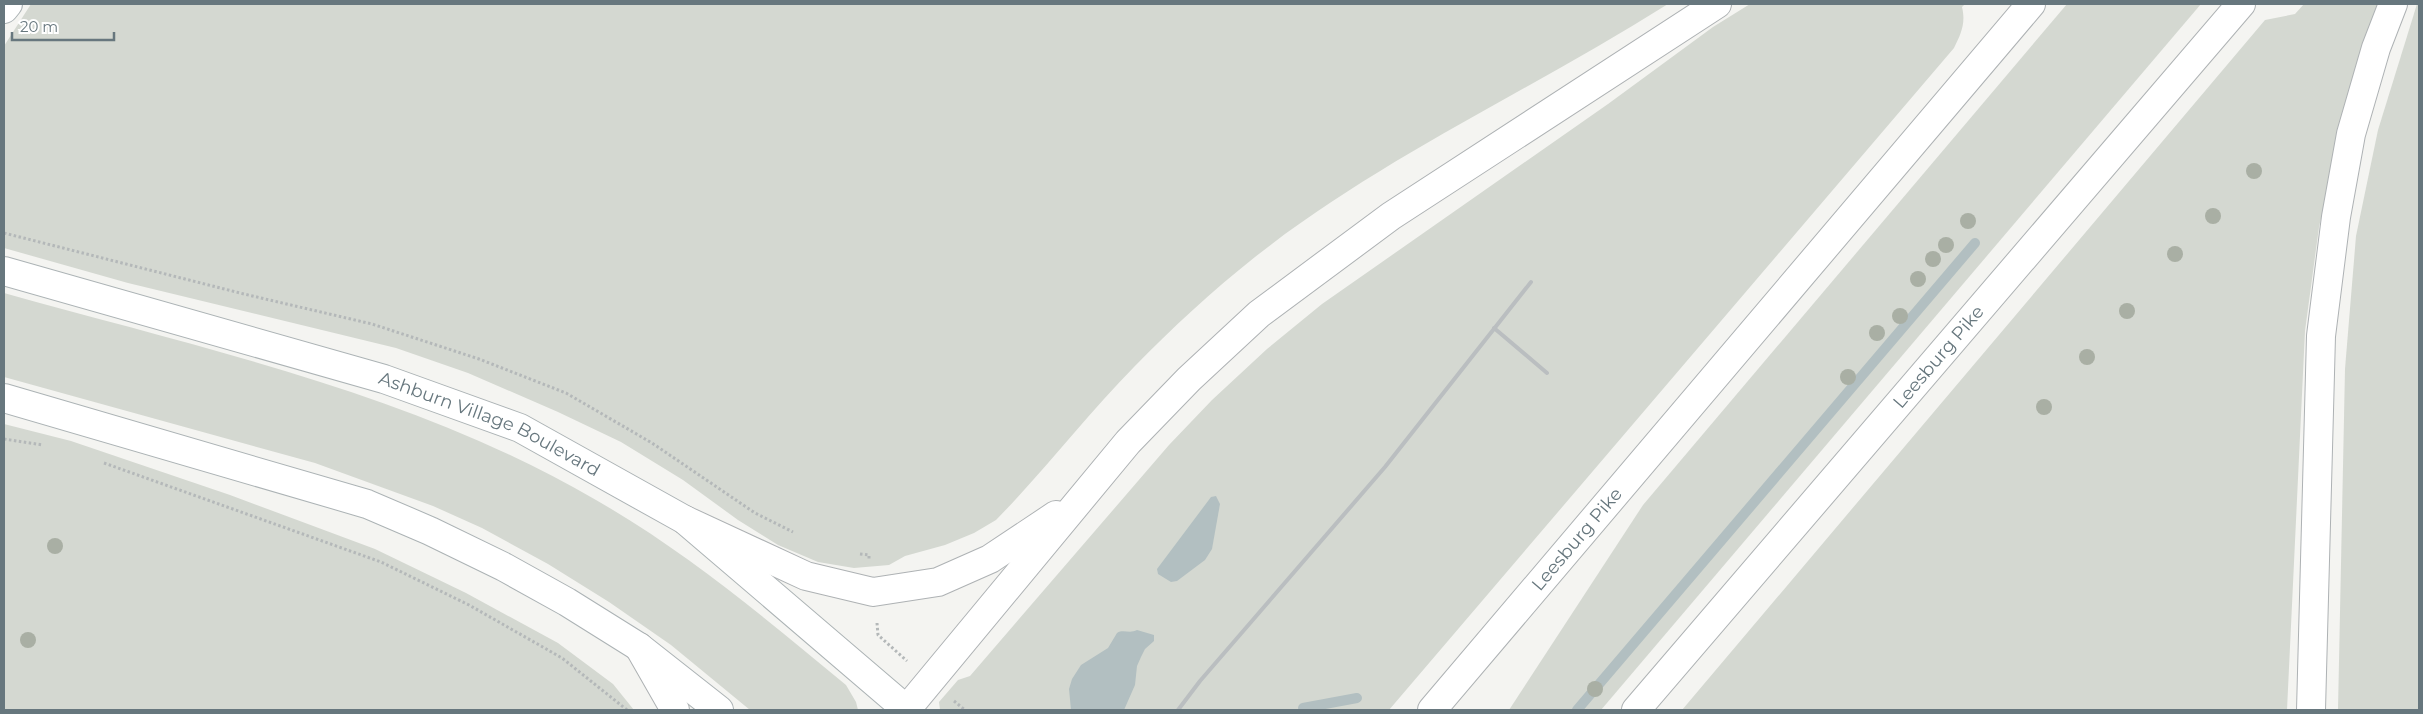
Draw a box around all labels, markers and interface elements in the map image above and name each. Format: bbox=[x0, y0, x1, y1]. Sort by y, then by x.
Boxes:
scale bar bbox=[12, 10, 115, 42]
text: 20 m bbox=[20, 17, 58, 36]
street label: Leesburg Pike bbox=[1888, 301, 1989, 413]
street label: Ashburn Village Boulevard bbox=[376, 367, 604, 481]
street label: Leesburg Pike bbox=[1527, 483, 1627, 595]

